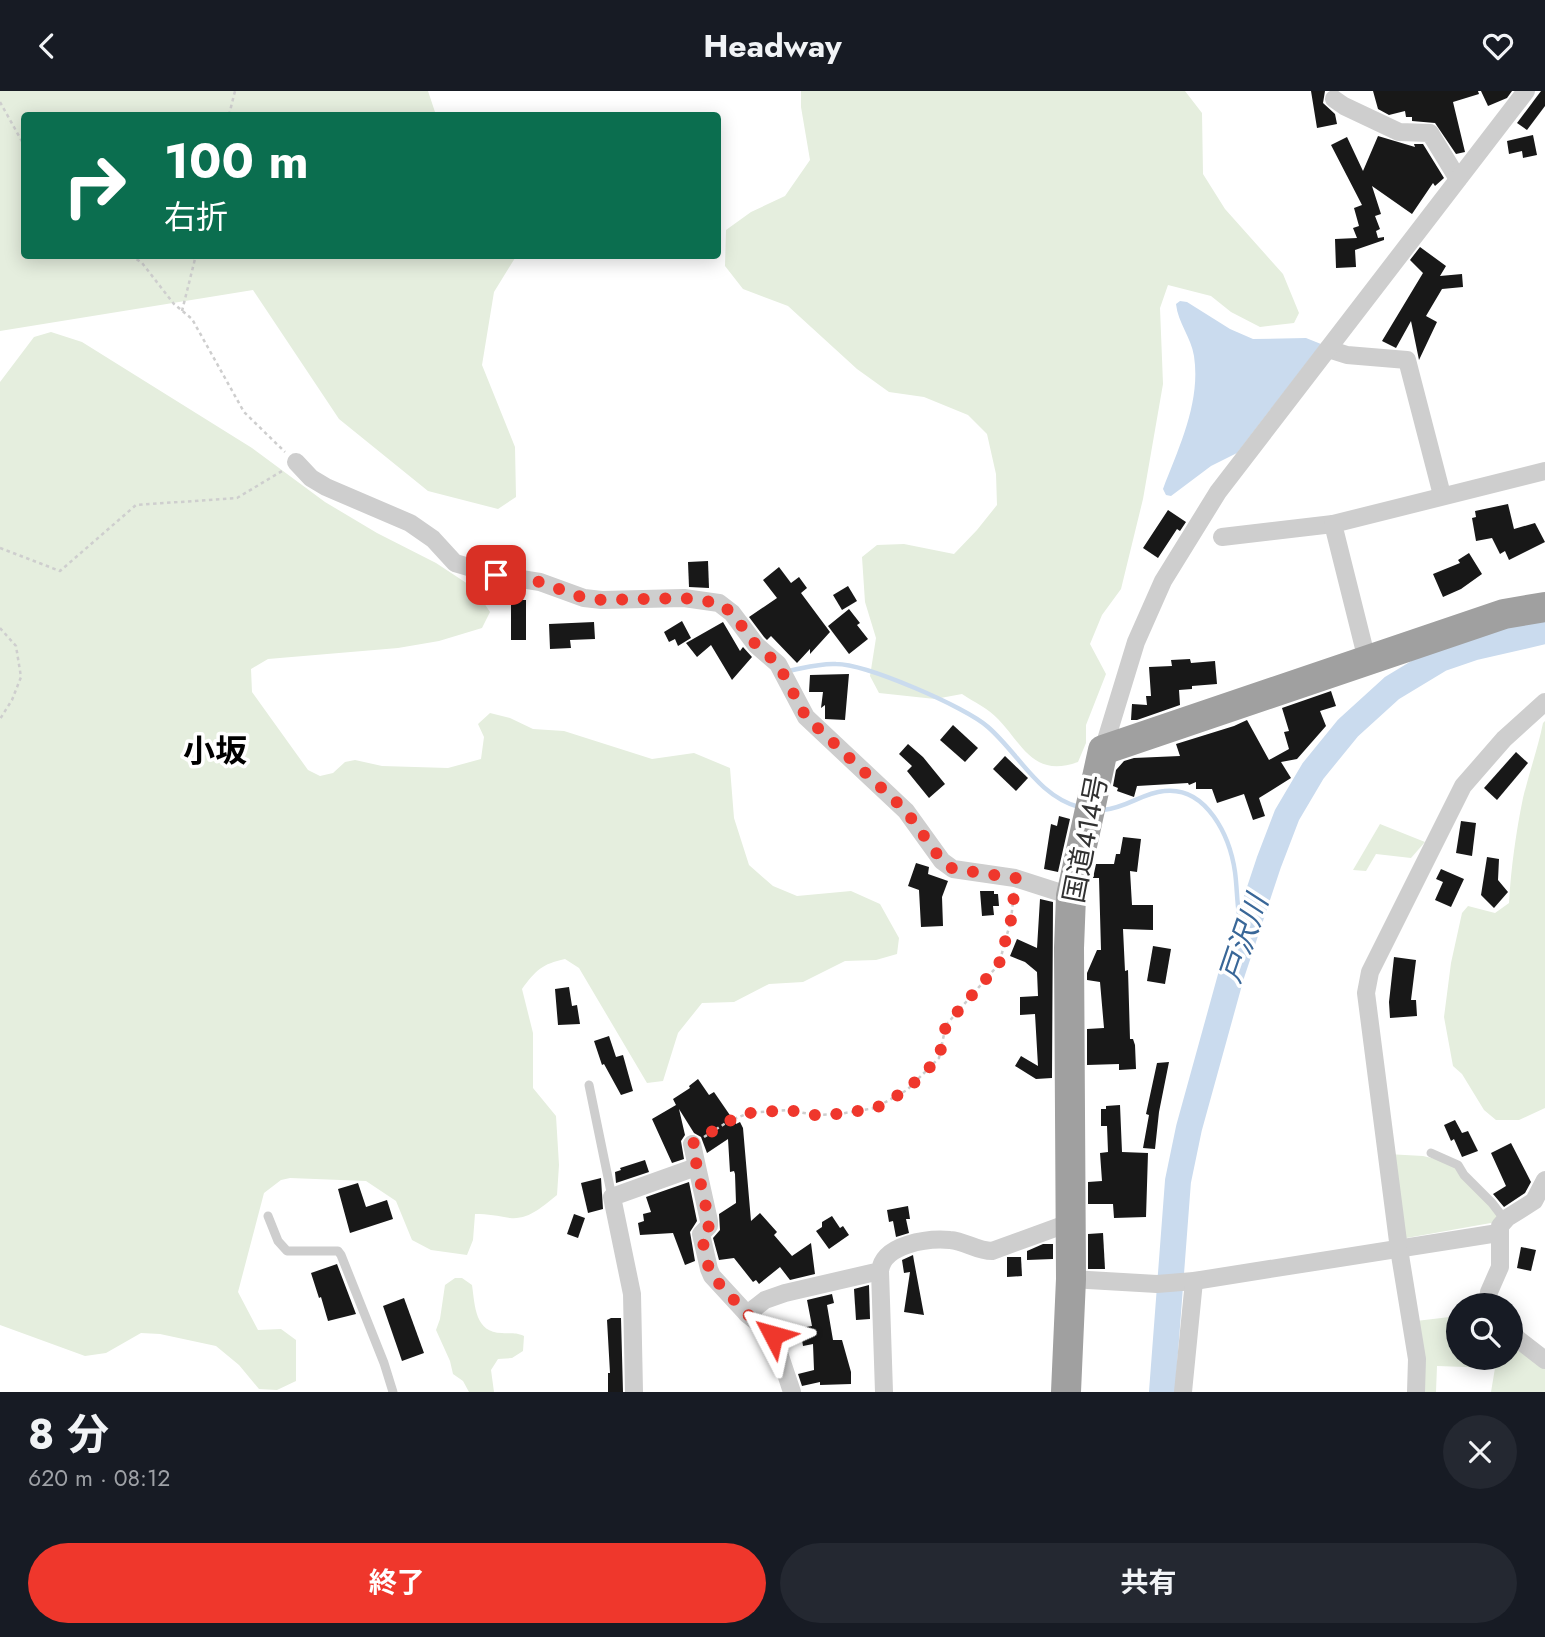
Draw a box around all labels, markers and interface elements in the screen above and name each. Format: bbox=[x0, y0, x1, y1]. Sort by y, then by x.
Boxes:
text: Headway bbox=[703, 23, 842, 69]
icon: back bbox=[28, 27, 66, 65]
icon: heart bbox=[1479, 27, 1517, 65]
text: 100 m bbox=[164, 126, 309, 196]
icon: right bbox=[49, 140, 140, 231]
text: 右折 bbox=[164, 194, 228, 240]
pin bbox=[466, 545, 526, 605]
icon: arrive bbox=[477, 556, 515, 594]
district label: 小坂 bbox=[183, 728, 247, 774]
street label: 国道414号 bbox=[1053, 772, 1118, 906]
water label: 戸沢川 bbox=[1209, 886, 1279, 988]
map controls bbox=[1446, 1293, 1523, 1370]
button: search bbox=[1446, 1293, 1523, 1370]
position arrow bbox=[736, 1298, 810, 1372]
text: 8 分 bbox=[28, 1404, 109, 1465]
button: close bbox=[1443, 1415, 1517, 1489]
text: 620 m · 08:12 bbox=[28, 1461, 170, 1495]
button: 終了 bbox=[28, 1543, 766, 1623]
button: 共有 bbox=[780, 1543, 1517, 1623]

